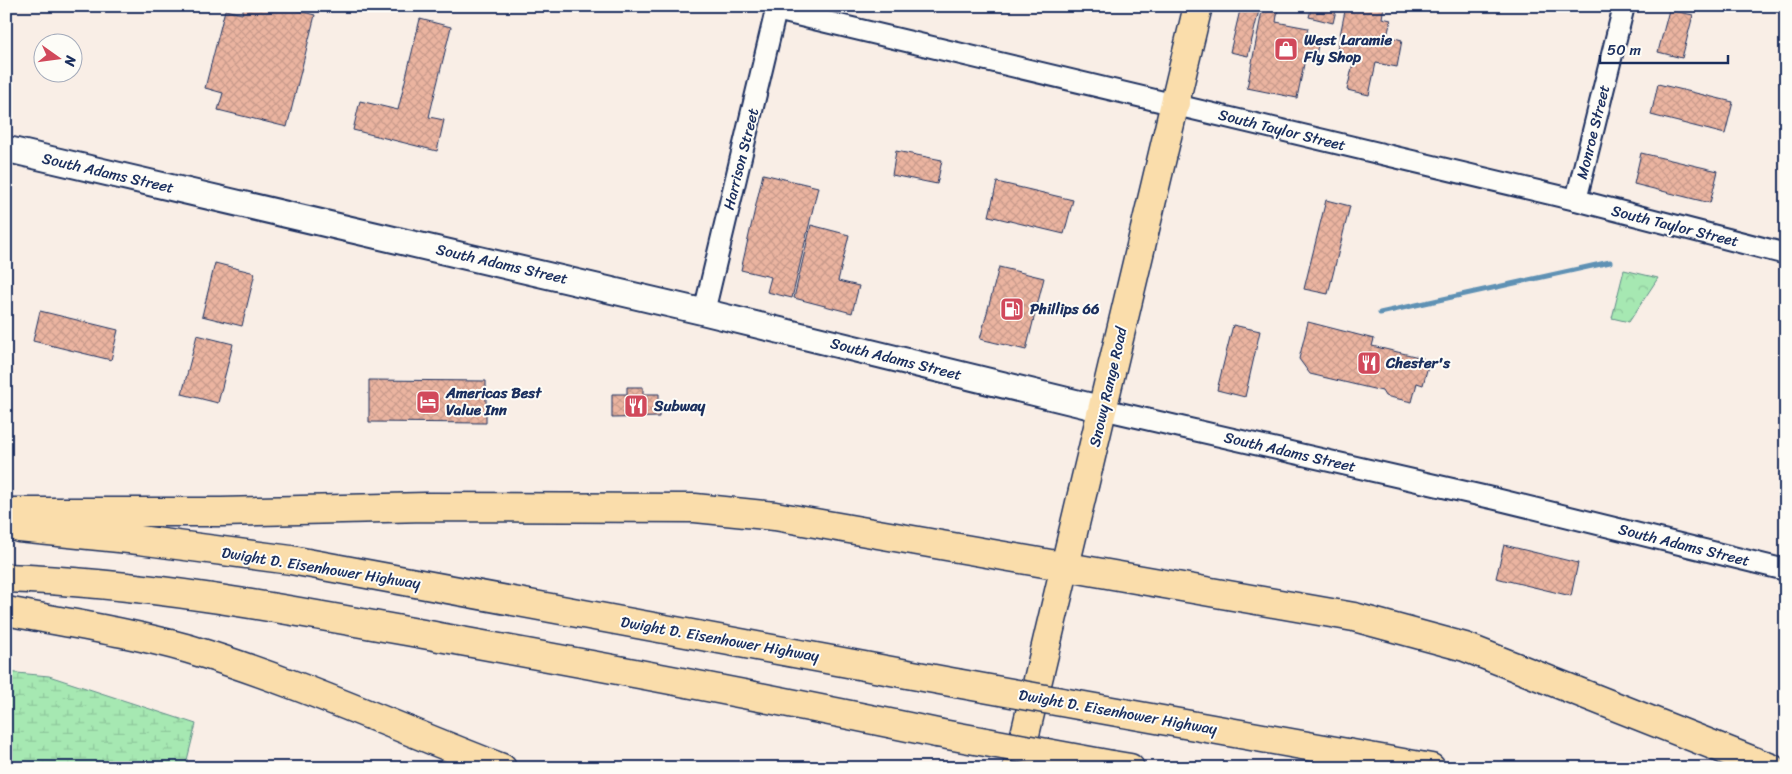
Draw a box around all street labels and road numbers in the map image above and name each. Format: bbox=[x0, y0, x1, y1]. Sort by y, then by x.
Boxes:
street label: Monroe Street bbox=[1569, 82, 1617, 182]
street label: South Taylor Street bbox=[1216, 102, 1349, 158]
street label: Harrison Street bbox=[716, 105, 766, 213]
street label: South Adams Street bbox=[40, 145, 177, 201]
street label: South Taylor Street bbox=[1609, 198, 1742, 254]
street label: South Adams Street bbox=[434, 236, 571, 292]
street label: Snowy Range Road bbox=[1082, 323, 1135, 450]
street label: South Adams Street bbox=[828, 330, 965, 388]
street label: South Adams Street bbox=[1222, 424, 1359, 480]
street label: South Adams Street bbox=[1616, 516, 1753, 574]
street label: Dwight D. Eisenhower Highway bbox=[220, 539, 423, 597]
street label: Dwight D. Eisenhower Highway bbox=[619, 609, 822, 669]
street label: Dwight D. Eisenhower Highway bbox=[1017, 682, 1220, 742]

